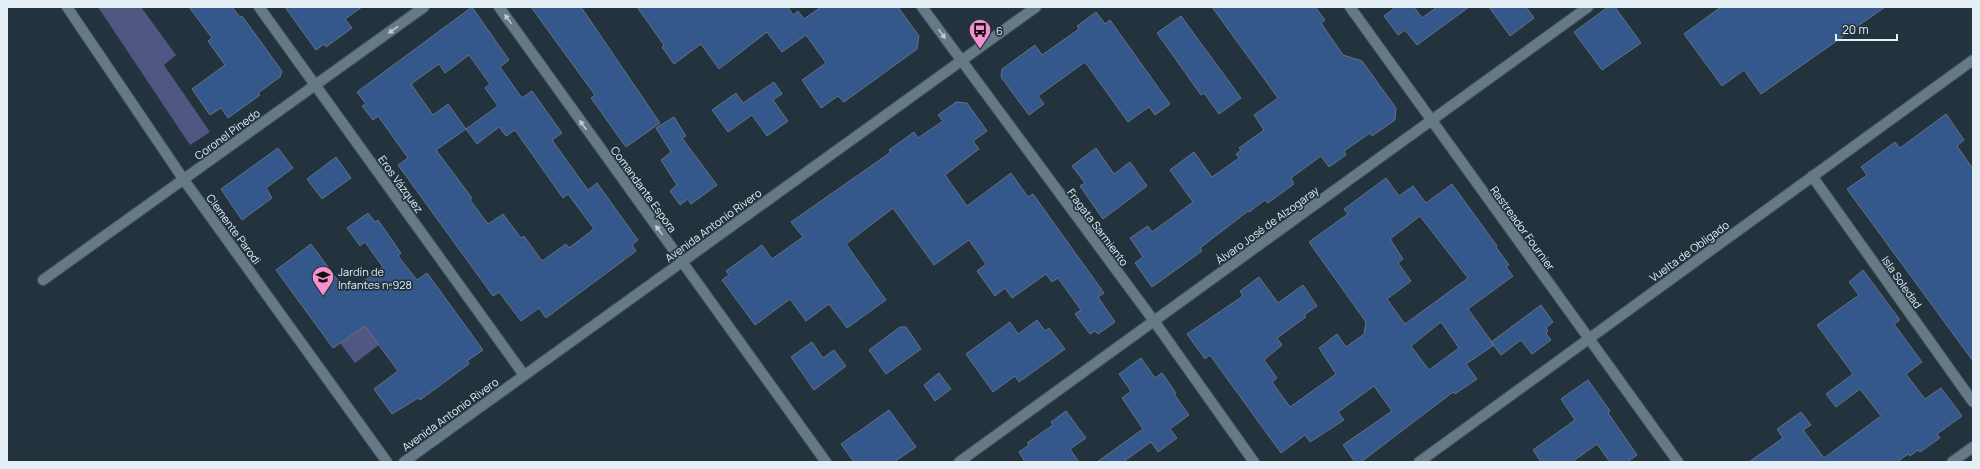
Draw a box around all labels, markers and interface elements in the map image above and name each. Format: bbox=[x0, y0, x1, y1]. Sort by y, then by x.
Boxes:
one-way arrow bbox=[503, 14, 512, 25]
scale bar bbox=[1836, 16, 1897, 42]
bus stop icon: 6 bbox=[967, 17, 993, 50]
text: 20 m bbox=[1842, 21, 1869, 38]
place label: 6 bbox=[996, 23, 1003, 38]
one-way arrow bbox=[387, 26, 398, 34]
one-way arrow bbox=[937, 29, 946, 40]
street label: Coronel Pinedo bbox=[191, 105, 263, 163]
one-way arrow bbox=[580, 120, 588, 130]
street label: Comandante Espora bbox=[608, 143, 680, 235]
street label: Eros Vázquez bbox=[375, 152, 427, 216]
street label: Álvaro José de Alzogaray bbox=[1212, 182, 1322, 267]
street label: Rastreador Fournier bbox=[1487, 183, 1559, 273]
street label: Avenida Antonio Rivero bbox=[662, 185, 765, 265]
street label: Fragata Sarmiento bbox=[1064, 185, 1132, 269]
street label: Clemente Parodi bbox=[203, 191, 265, 267]
street label: Vuelta de Obligado bbox=[1646, 217, 1732, 285]
one-way arrow bbox=[655, 225, 663, 236]
street label: Isla Soledad bbox=[1878, 253, 1926, 311]
school or university icon: Jardín de Infantes nº928 bbox=[310, 264, 336, 297]
place label: Jardín de Infantes nº928 bbox=[338, 264, 412, 292]
street label: Avenida Antonio Rivero bbox=[399, 374, 502, 454]

